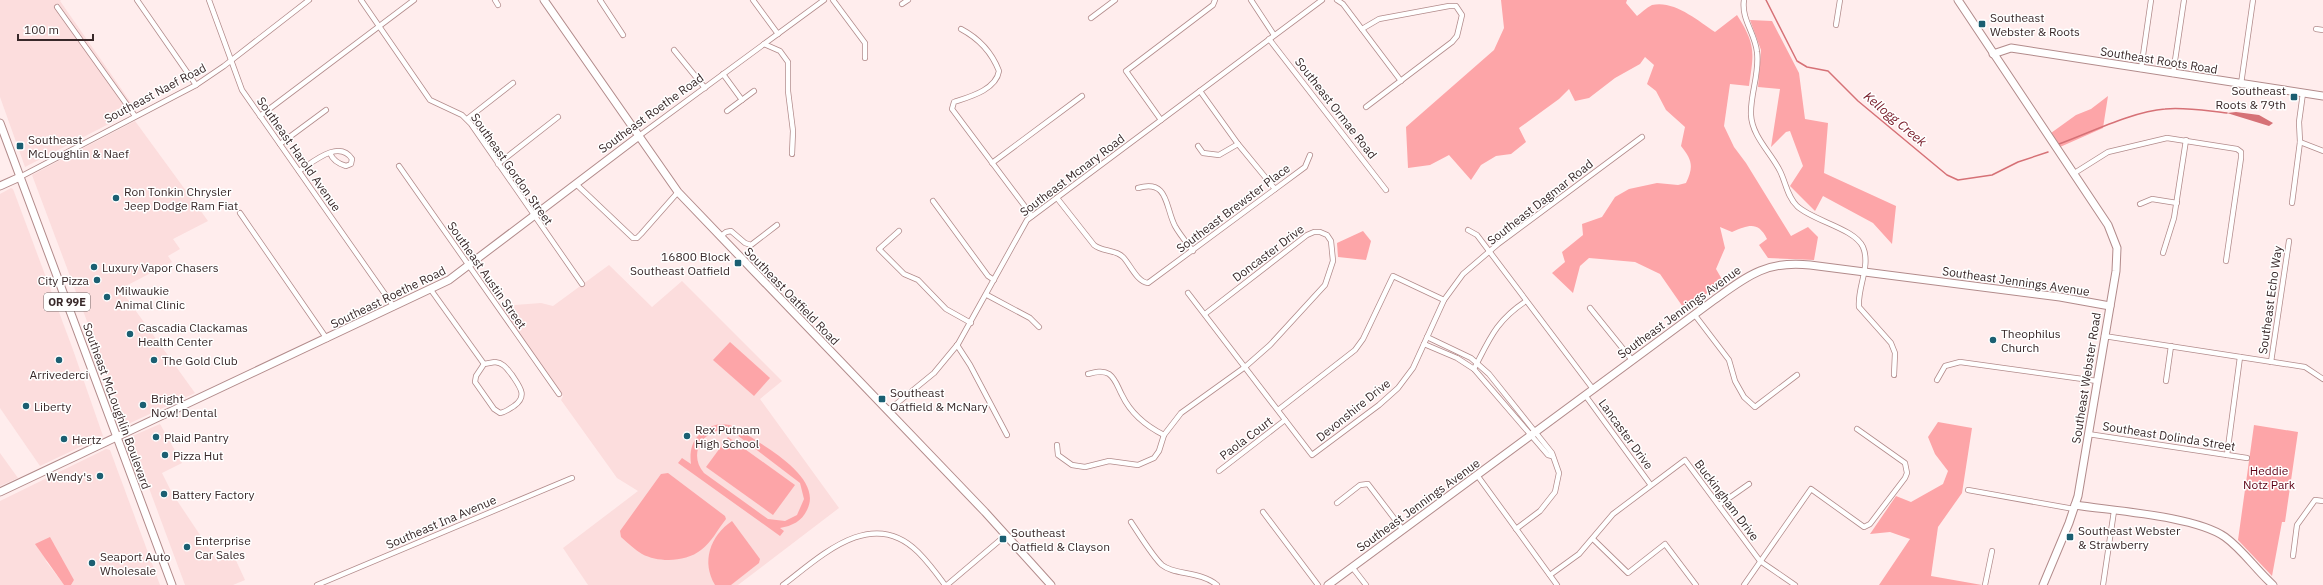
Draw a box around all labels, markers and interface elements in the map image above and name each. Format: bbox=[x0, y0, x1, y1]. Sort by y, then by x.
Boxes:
place label: Southeast Webster & Roots bbox=[1990, 10, 2080, 39]
scale bar bbox=[18, 16, 93, 42]
marker: Southeast Webster & Roots bbox=[1977, 19, 1987, 29]
text: 100 m bbox=[24, 22, 59, 37]
street label: Southeast Roots Road bbox=[2099, 43, 2219, 77]
street label: Southeast Ormae Road bbox=[1292, 54, 1380, 162]
street label: Southeast Naef Road bbox=[102, 60, 208, 126]
street label: Southeast Roethe Road bbox=[596, 70, 706, 156]
place label: Southeast Roots & 79th bbox=[2216, 83, 2286, 112]
water label: Kellogg Creek bbox=[1860, 88, 1930, 150]
marker: Southeast Roots & 79th bbox=[2289, 92, 2299, 102]
street label: Southeast Harold Avenue bbox=[254, 94, 345, 215]
street label: Southeast Gordon Street bbox=[468, 110, 556, 228]
street label: Southeast Mcnary Road bbox=[1017, 131, 1127, 219]
place label: Southeast McLoughlin & Naef bbox=[28, 132, 129, 161]
marker: Southeast McLoughlin & Naef bbox=[15, 141, 25, 151]
street label: Southeast Dagmar Road bbox=[1484, 156, 1596, 248]
street label: Southeast Brewster Place bbox=[1173, 160, 1293, 256]
place label: Ron Tonkin Chrysler Jeep Dodge Ram Fiat bbox=[124, 184, 238, 213]
marker: Ron Tonkin Chrysler Jeep Dodge Ram Fiat bbox=[111, 193, 121, 203]
street label: Southeast Austin Street bbox=[444, 219, 530, 331]
street label: Doncaster Drive bbox=[1229, 221, 1307, 285]
street label: Southeast Oatfield Road bbox=[741, 244, 843, 348]
street label: Southeast Echo Way bbox=[2255, 245, 2285, 355]
place label: 16800 Block Southeast Oatfield bbox=[630, 249, 731, 278]
marker: 16800 Block Southeast Oatfield bbox=[733, 258, 743, 268]
place label: Luxury Vapor Chasers bbox=[102, 260, 219, 275]
marker: Luxury Vapor Chasers bbox=[89, 262, 99, 272]
street label: Southeast Jennings Avenue bbox=[1614, 262, 1744, 362]
street label: Southeast Roethe Road bbox=[328, 263, 448, 331]
street label: Southeast Jennings Avenue bbox=[1941, 263, 2091, 299]
place label: City Pizza bbox=[38, 273, 90, 288]
marker: City Pizza bbox=[92, 275, 102, 285]
place label: Milwaukie Animal Clinic bbox=[115, 283, 185, 312]
marker: Milwaukie Animal Clinic bbox=[102, 292, 112, 302]
road number: OR 99E bbox=[44, 293, 90, 311]
street label: Southeast Webster Road bbox=[2068, 311, 2104, 445]
place label: Cascadia Clackamas Health Center bbox=[138, 320, 248, 349]
street label: Southeast McLoughlin Boulevard bbox=[80, 321, 154, 491]
place label: Theophilus Church bbox=[2001, 326, 2061, 355]
marker: Cascadia Clackamas Health Center bbox=[125, 329, 135, 339]
marker: Theophilus Church bbox=[1988, 335, 1998, 345]
place label: The Gold Club bbox=[162, 353, 238, 368]
marker: Arrivederci bbox=[54, 355, 64, 365]
marker: The Gold Club bbox=[149, 355, 159, 365]
place label: Arrivederci bbox=[30, 367, 88, 382]
street label: Devonshire Drive bbox=[1313, 375, 1393, 445]
place label: Southeast Oatfield & McNary bbox=[890, 385, 988, 414]
place label: Bright Now! Dental bbox=[151, 391, 217, 420]
marker: Southeast Oatfield & McNary bbox=[877, 394, 887, 404]
street label: Lancaster Drive bbox=[1595, 396, 1657, 472]
place label: Liberty bbox=[34, 399, 71, 414]
marker: Bright Now! Dental bbox=[138, 400, 148, 410]
marker: Liberty bbox=[21, 401, 31, 411]
street label: Paola Court bbox=[1217, 413, 1275, 463]
street label: Southeast Dolinda Street bbox=[2101, 418, 2237, 454]
place label: Rex Putnam High School bbox=[695, 422, 760, 451]
place label: Plaid Pantry bbox=[164, 430, 229, 445]
marker: Rex Putnam High School bbox=[682, 431, 692, 441]
place label: Hertz bbox=[72, 432, 102, 447]
marker: Plaid Pantry bbox=[151, 432, 161, 442]
marker: Hertz bbox=[59, 434, 69, 444]
place label: Pizza Hut bbox=[173, 448, 223, 463]
marker: Pizza Hut bbox=[160, 450, 170, 460]
street label: Southeast Jennings Avenue bbox=[1353, 455, 1483, 555]
street label: Buckingham Drive bbox=[1692, 457, 1763, 544]
park label: Heddie Notz Park bbox=[2243, 463, 2296, 492]
place label: Wendy's bbox=[46, 469, 92, 484]
marker: Wendy's bbox=[95, 471, 105, 481]
place label: Battery Factory bbox=[172, 487, 255, 502]
marker: Battery Factory bbox=[159, 489, 169, 499]
street label: Southeast Ina Avenue bbox=[384, 492, 499, 552]
place label: Southeast Webster & Strawberry bbox=[2078, 523, 2181, 552]
place label: Southeast Oatfield & Clayson bbox=[1011, 525, 1110, 554]
marker: Southeast Webster & Strawberry bbox=[2065, 532, 2075, 542]
place label: Enterprise Car Sales bbox=[195, 533, 251, 562]
marker: Southeast Oatfield & Clayson bbox=[998, 534, 1008, 544]
marker: Enterprise Car Sales bbox=[182, 542, 192, 552]
place label: Seaport Auto Wholesale bbox=[100, 549, 171, 578]
marker: Seaport Auto Wholesale bbox=[87, 558, 97, 568]

